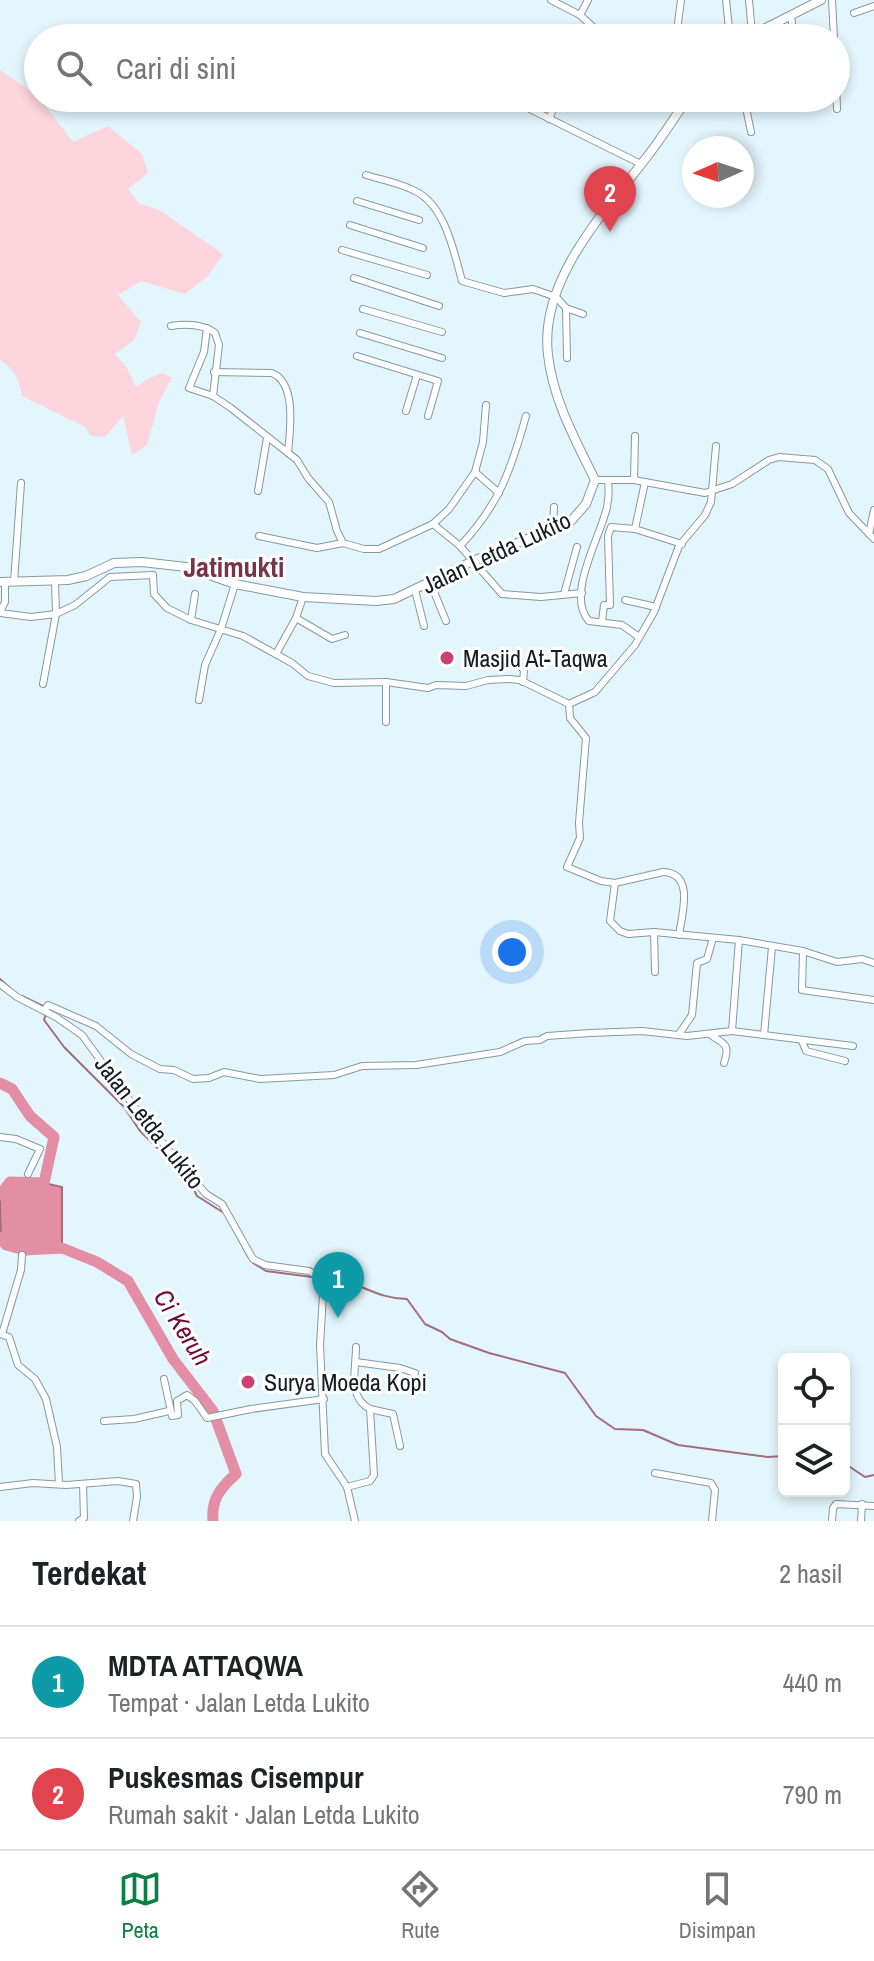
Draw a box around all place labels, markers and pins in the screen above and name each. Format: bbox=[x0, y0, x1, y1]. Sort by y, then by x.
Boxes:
pin: 2 bbox=[584, 166, 636, 232]
place label: Masjid At-Taqwa bbox=[463, 642, 608, 674]
marker: Masjid At-Taqwa bbox=[438, 649, 456, 667]
pin: 1 bbox=[312, 1252, 364, 1318]
place label: Surya Moeda Kopi bbox=[264, 1366, 427, 1398]
marker: Surya Moeda Kopi bbox=[239, 1373, 257, 1391]

